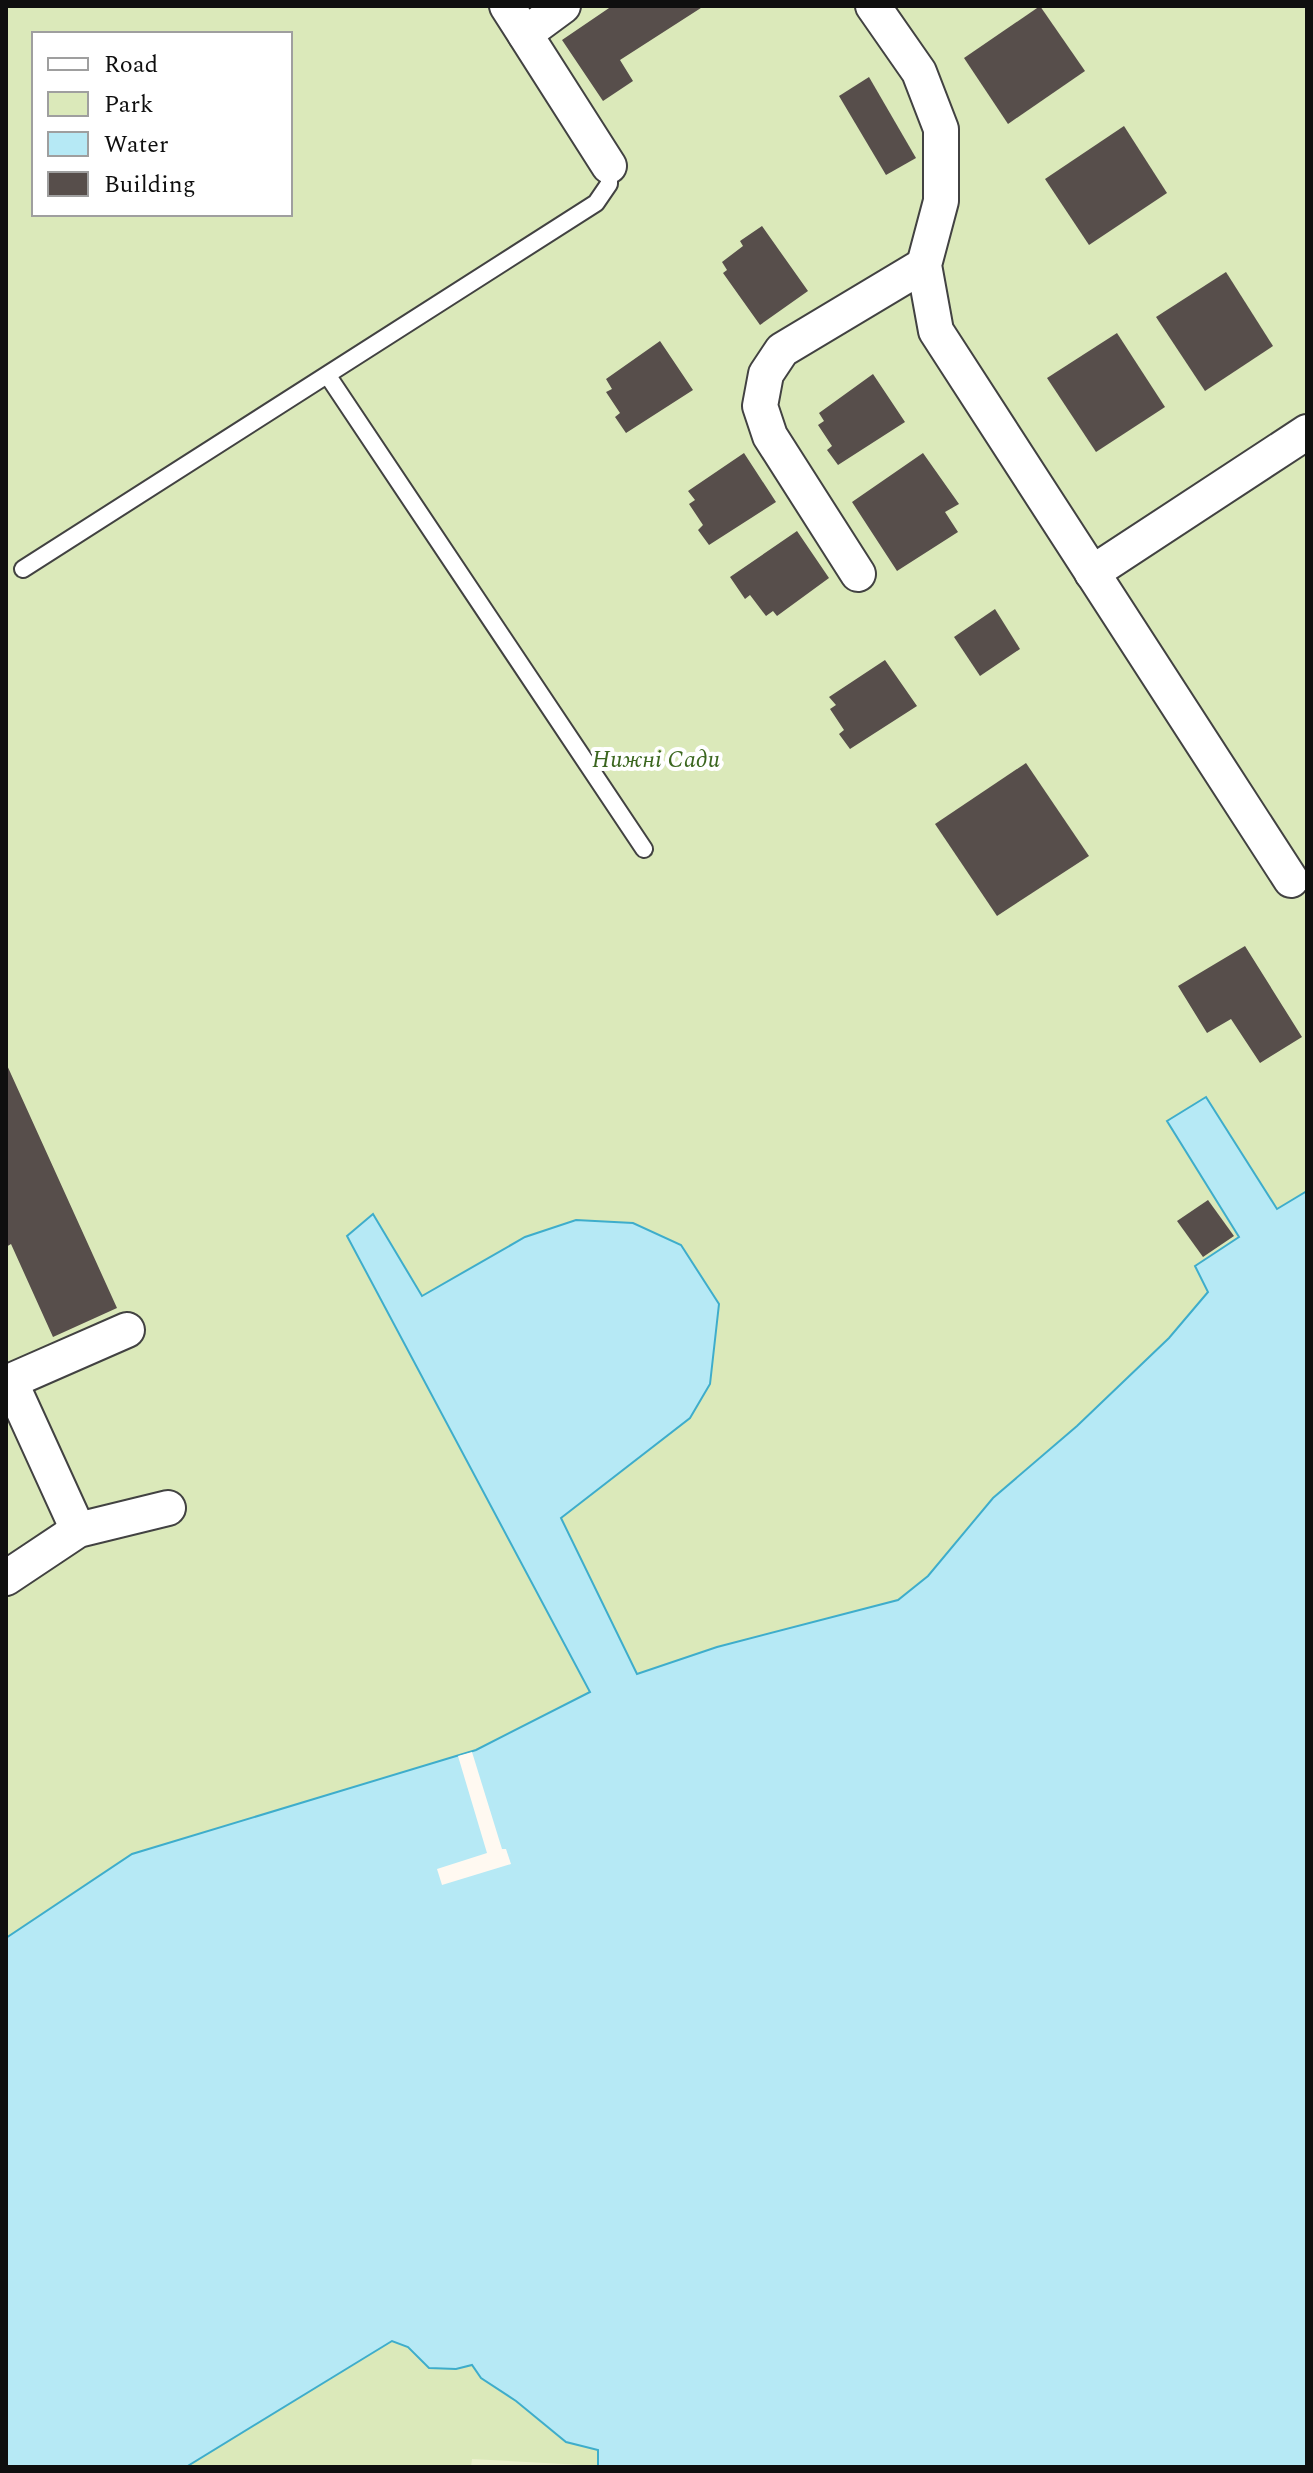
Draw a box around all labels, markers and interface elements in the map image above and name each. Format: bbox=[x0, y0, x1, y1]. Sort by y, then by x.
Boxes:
legend bbox=[32, 32, 292, 216]
text: Road bbox=[104, 47, 158, 83]
text: Park bbox=[104, 87, 154, 123]
text: Water bbox=[104, 127, 168, 163]
text: Building bbox=[104, 167, 196, 203]
park label: Нижні Сади bbox=[592, 742, 721, 778]

